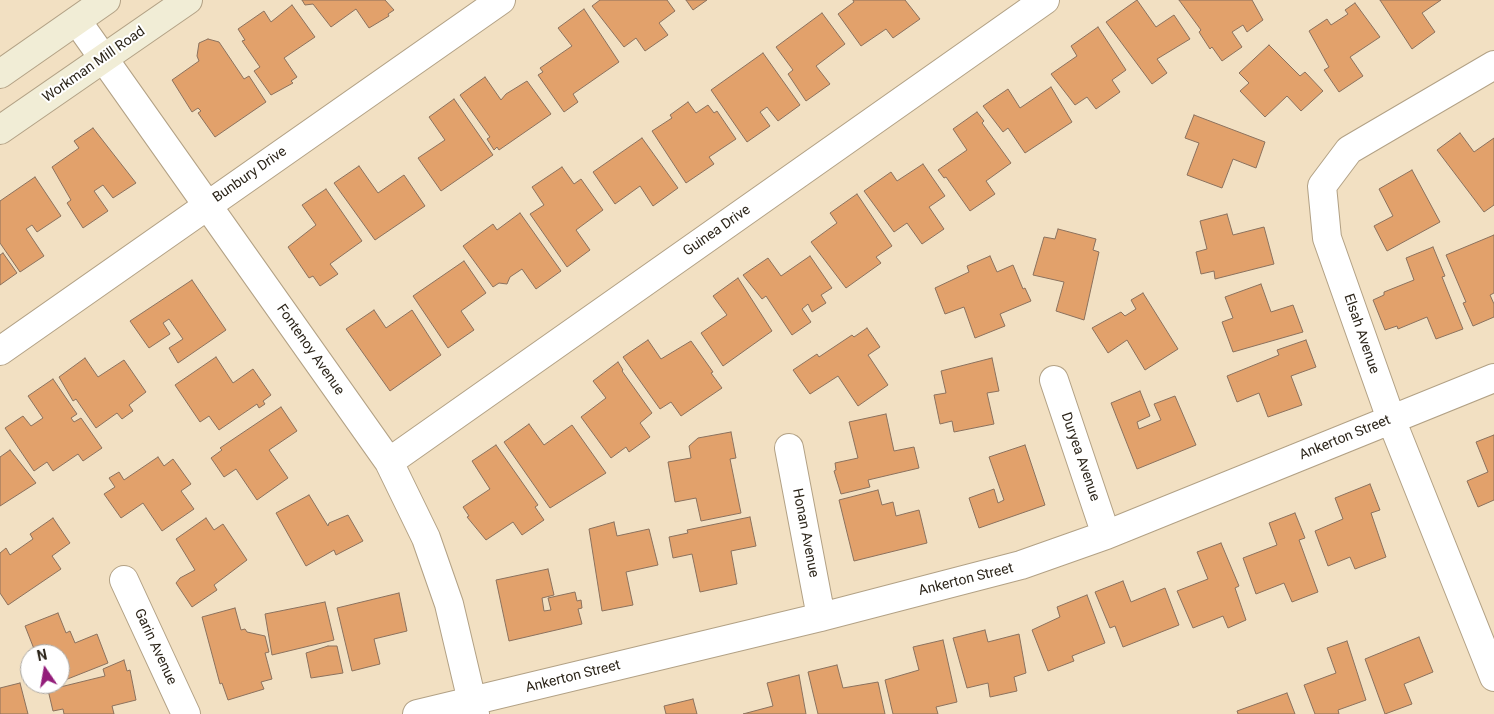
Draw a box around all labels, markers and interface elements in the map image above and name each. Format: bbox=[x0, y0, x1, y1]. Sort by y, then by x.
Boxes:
street label: Workman Mill Road bbox=[40, 23, 148, 107]
street label: Bunbury Drive bbox=[210, 143, 290, 207]
street label: Guinea Drive bbox=[680, 202, 754, 260]
street label: Elsah Avenue bbox=[1340, 292, 1382, 376]
street label: Fontenoy Avenue bbox=[272, 301, 348, 399]
street label: Duryea Avenue bbox=[1057, 410, 1103, 504]
street label: Ankerton Street bbox=[1297, 412, 1393, 464]
street label: Honan Avenue bbox=[788, 487, 822, 579]
street label: Ankerton Street bbox=[917, 560, 1015, 600]
street label: Garin Avenue bbox=[130, 606, 180, 688]
north arrow bbox=[20, 644, 70, 694]
text: N bbox=[36, 646, 49, 664]
street label: Ankerton Street bbox=[524, 657, 622, 697]

